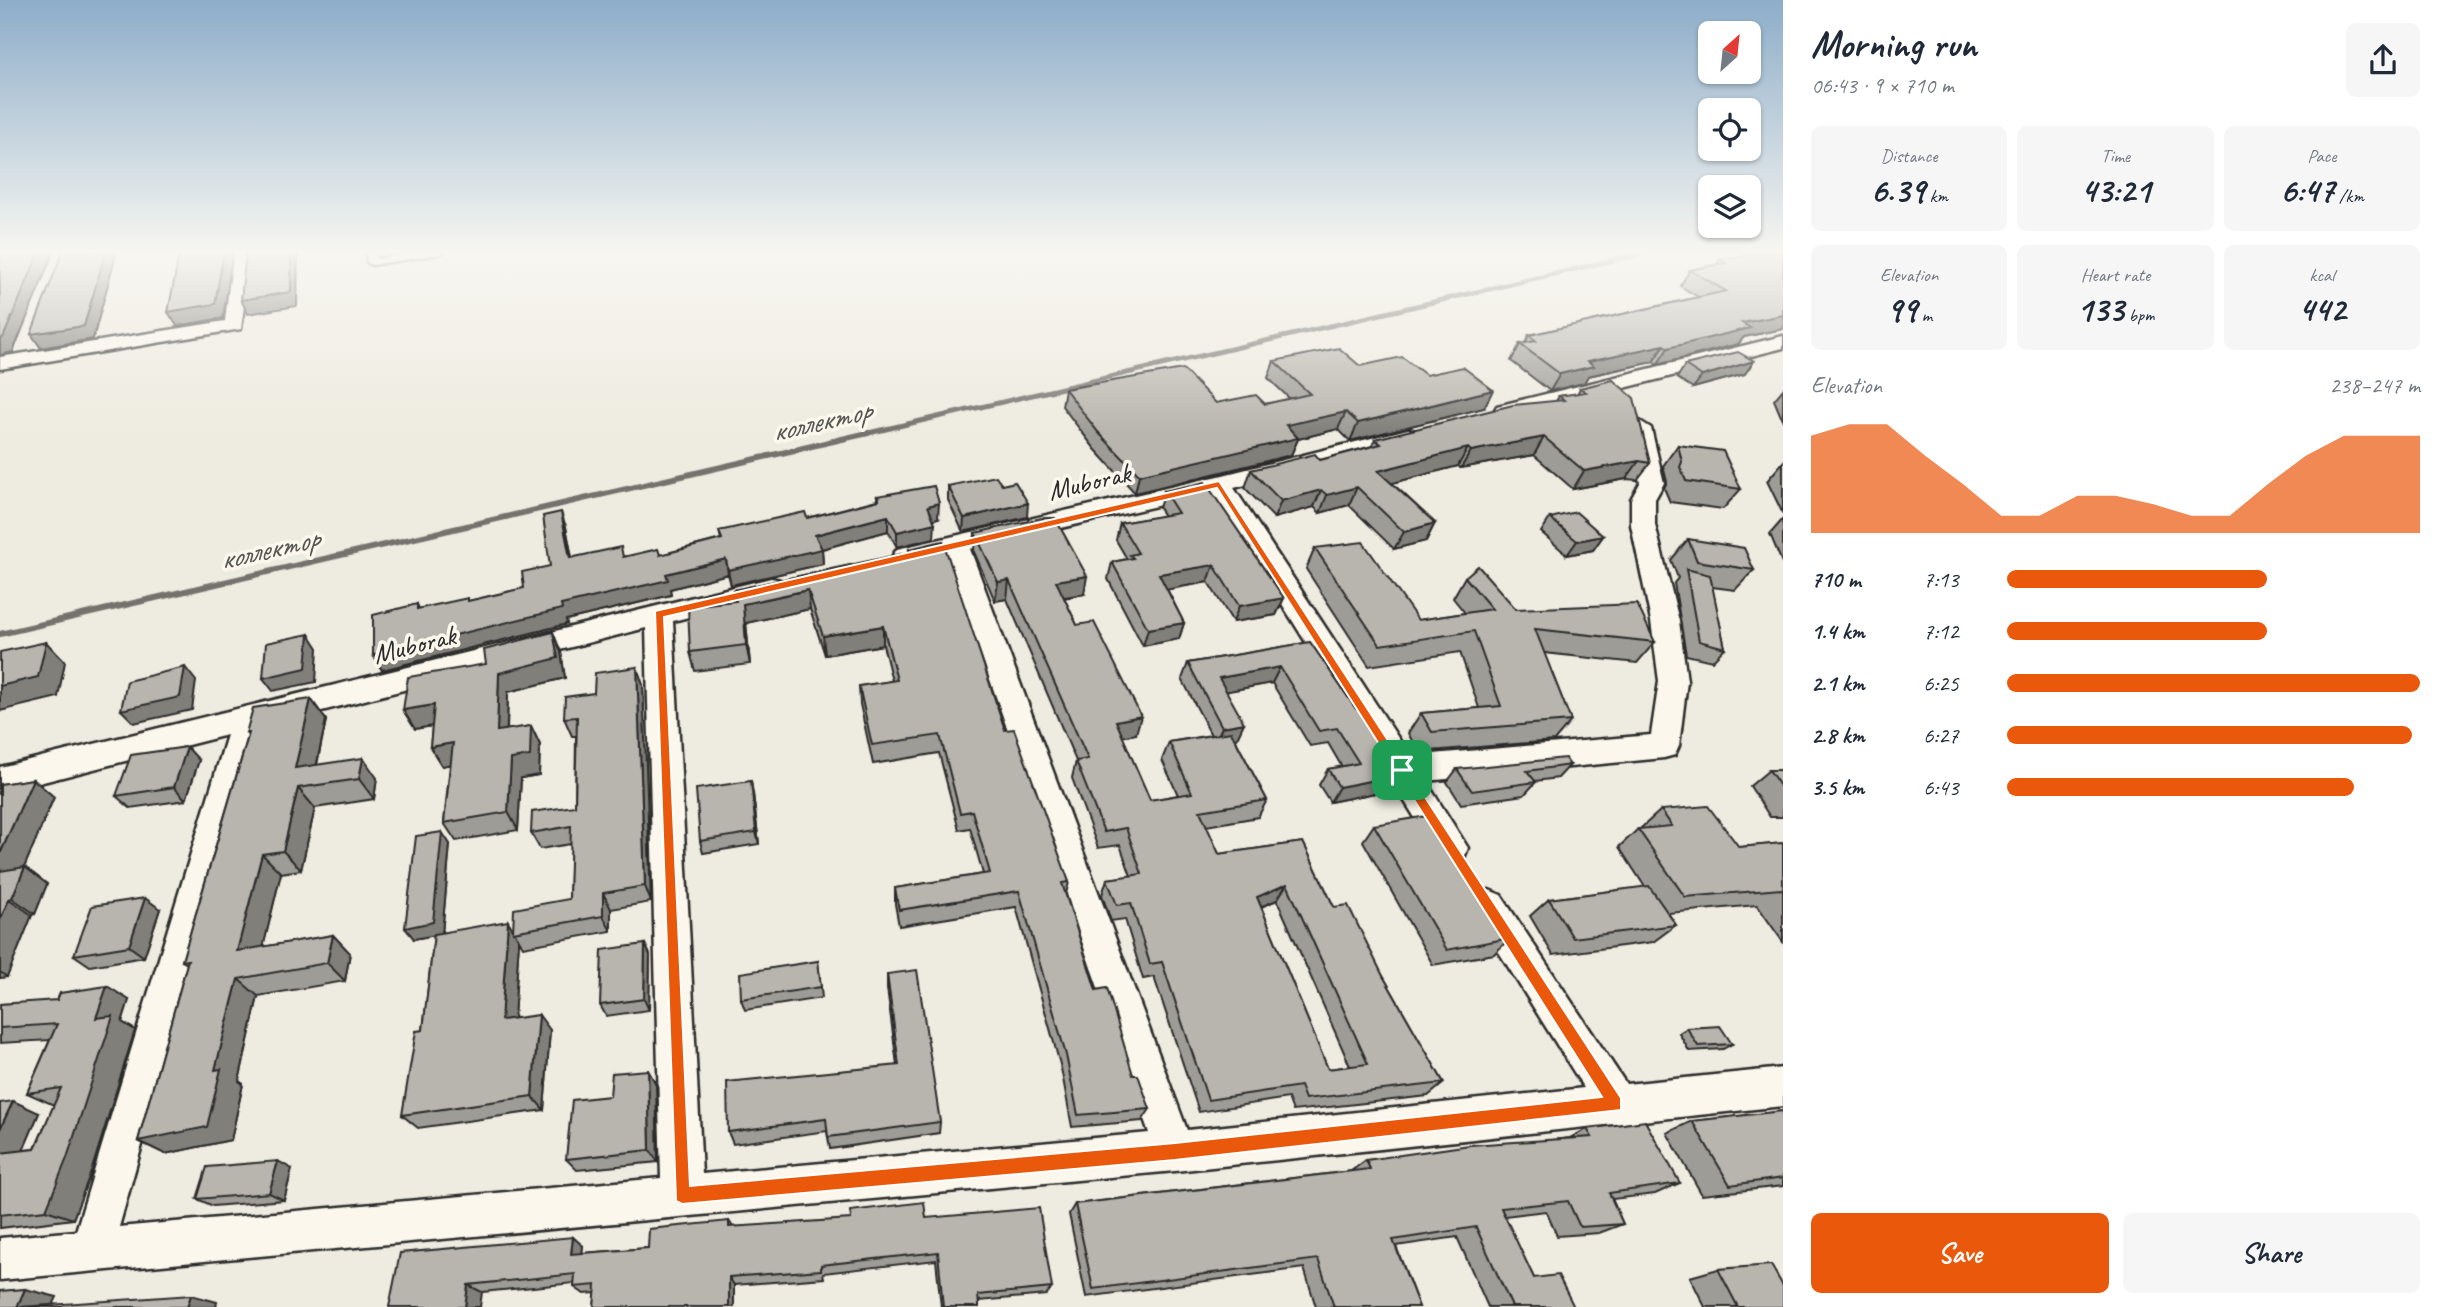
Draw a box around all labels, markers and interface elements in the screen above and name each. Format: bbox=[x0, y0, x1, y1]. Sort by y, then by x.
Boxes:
north arrow bbox=[1698, 21, 1760, 84]
map controls bbox=[1698, 21, 1761, 238]
text: Morning run bbox=[1811, 21, 1977, 68]
button: share bbox=[2346, 23, 2420, 97]
text: 06:43 · 9 × 710 m bbox=[1811, 71, 1954, 100]
button: locate bbox=[1698, 98, 1761, 161]
text: Distance bbox=[1881, 144, 1938, 168]
text: Time bbox=[2101, 144, 2130, 168]
text: Pace bbox=[2307, 144, 2336, 168]
text: 6.39 bbox=[1870, 168, 1925, 213]
text: 43:21 bbox=[2081, 168, 2150, 213]
text: 6:47 bbox=[2280, 168, 2334, 213]
button: layers bbox=[1698, 175, 1761, 238]
text: km bbox=[1925, 184, 1948, 208]
text: /km bbox=[2334, 184, 2364, 208]
text: Elevation bbox=[1880, 263, 1938, 287]
text: Heart rate bbox=[2081, 263, 2150, 287]
text: kcal bbox=[2309, 263, 2334, 287]
text: 99 bbox=[1886, 287, 1917, 332]
text: 133 bbox=[2077, 287, 2124, 332]
text: 442 bbox=[2298, 287, 2345, 332]
text: m bbox=[1917, 303, 1932, 327]
text: bpm bbox=[2124, 303, 2154, 327]
text: Elevation bbox=[1811, 371, 1882, 400]
text: 238–247 m bbox=[2329, 371, 2420, 400]
water label: коллектор bbox=[768, 390, 878, 451]
street label: Muborak bbox=[1044, 455, 1136, 508]
water label: коллектор bbox=[216, 518, 326, 579]
text: 710 m bbox=[1811, 565, 1861, 594]
text: 7:13 bbox=[1923, 565, 1959, 594]
street label: Muborak bbox=[369, 617, 461, 672]
text: 1.4 km bbox=[1811, 617, 1865, 646]
text: 7:12 bbox=[1923, 617, 1959, 646]
text: 2.1 km bbox=[1811, 669, 1865, 698]
text: 6:25 bbox=[1923, 669, 1959, 698]
text: 2.8 km bbox=[1811, 721, 1865, 750]
text: 6:27 bbox=[1923, 721, 1959, 750]
pin bbox=[1372, 740, 1432, 800]
icon: arrive bbox=[1383, 751, 1421, 789]
text: 3.5 km bbox=[1811, 773, 1864, 802]
text: 6:43 bbox=[1923, 773, 1959, 802]
button: Save bbox=[1811, 1213, 2109, 1293]
button: Share bbox=[2123, 1213, 2420, 1293]

